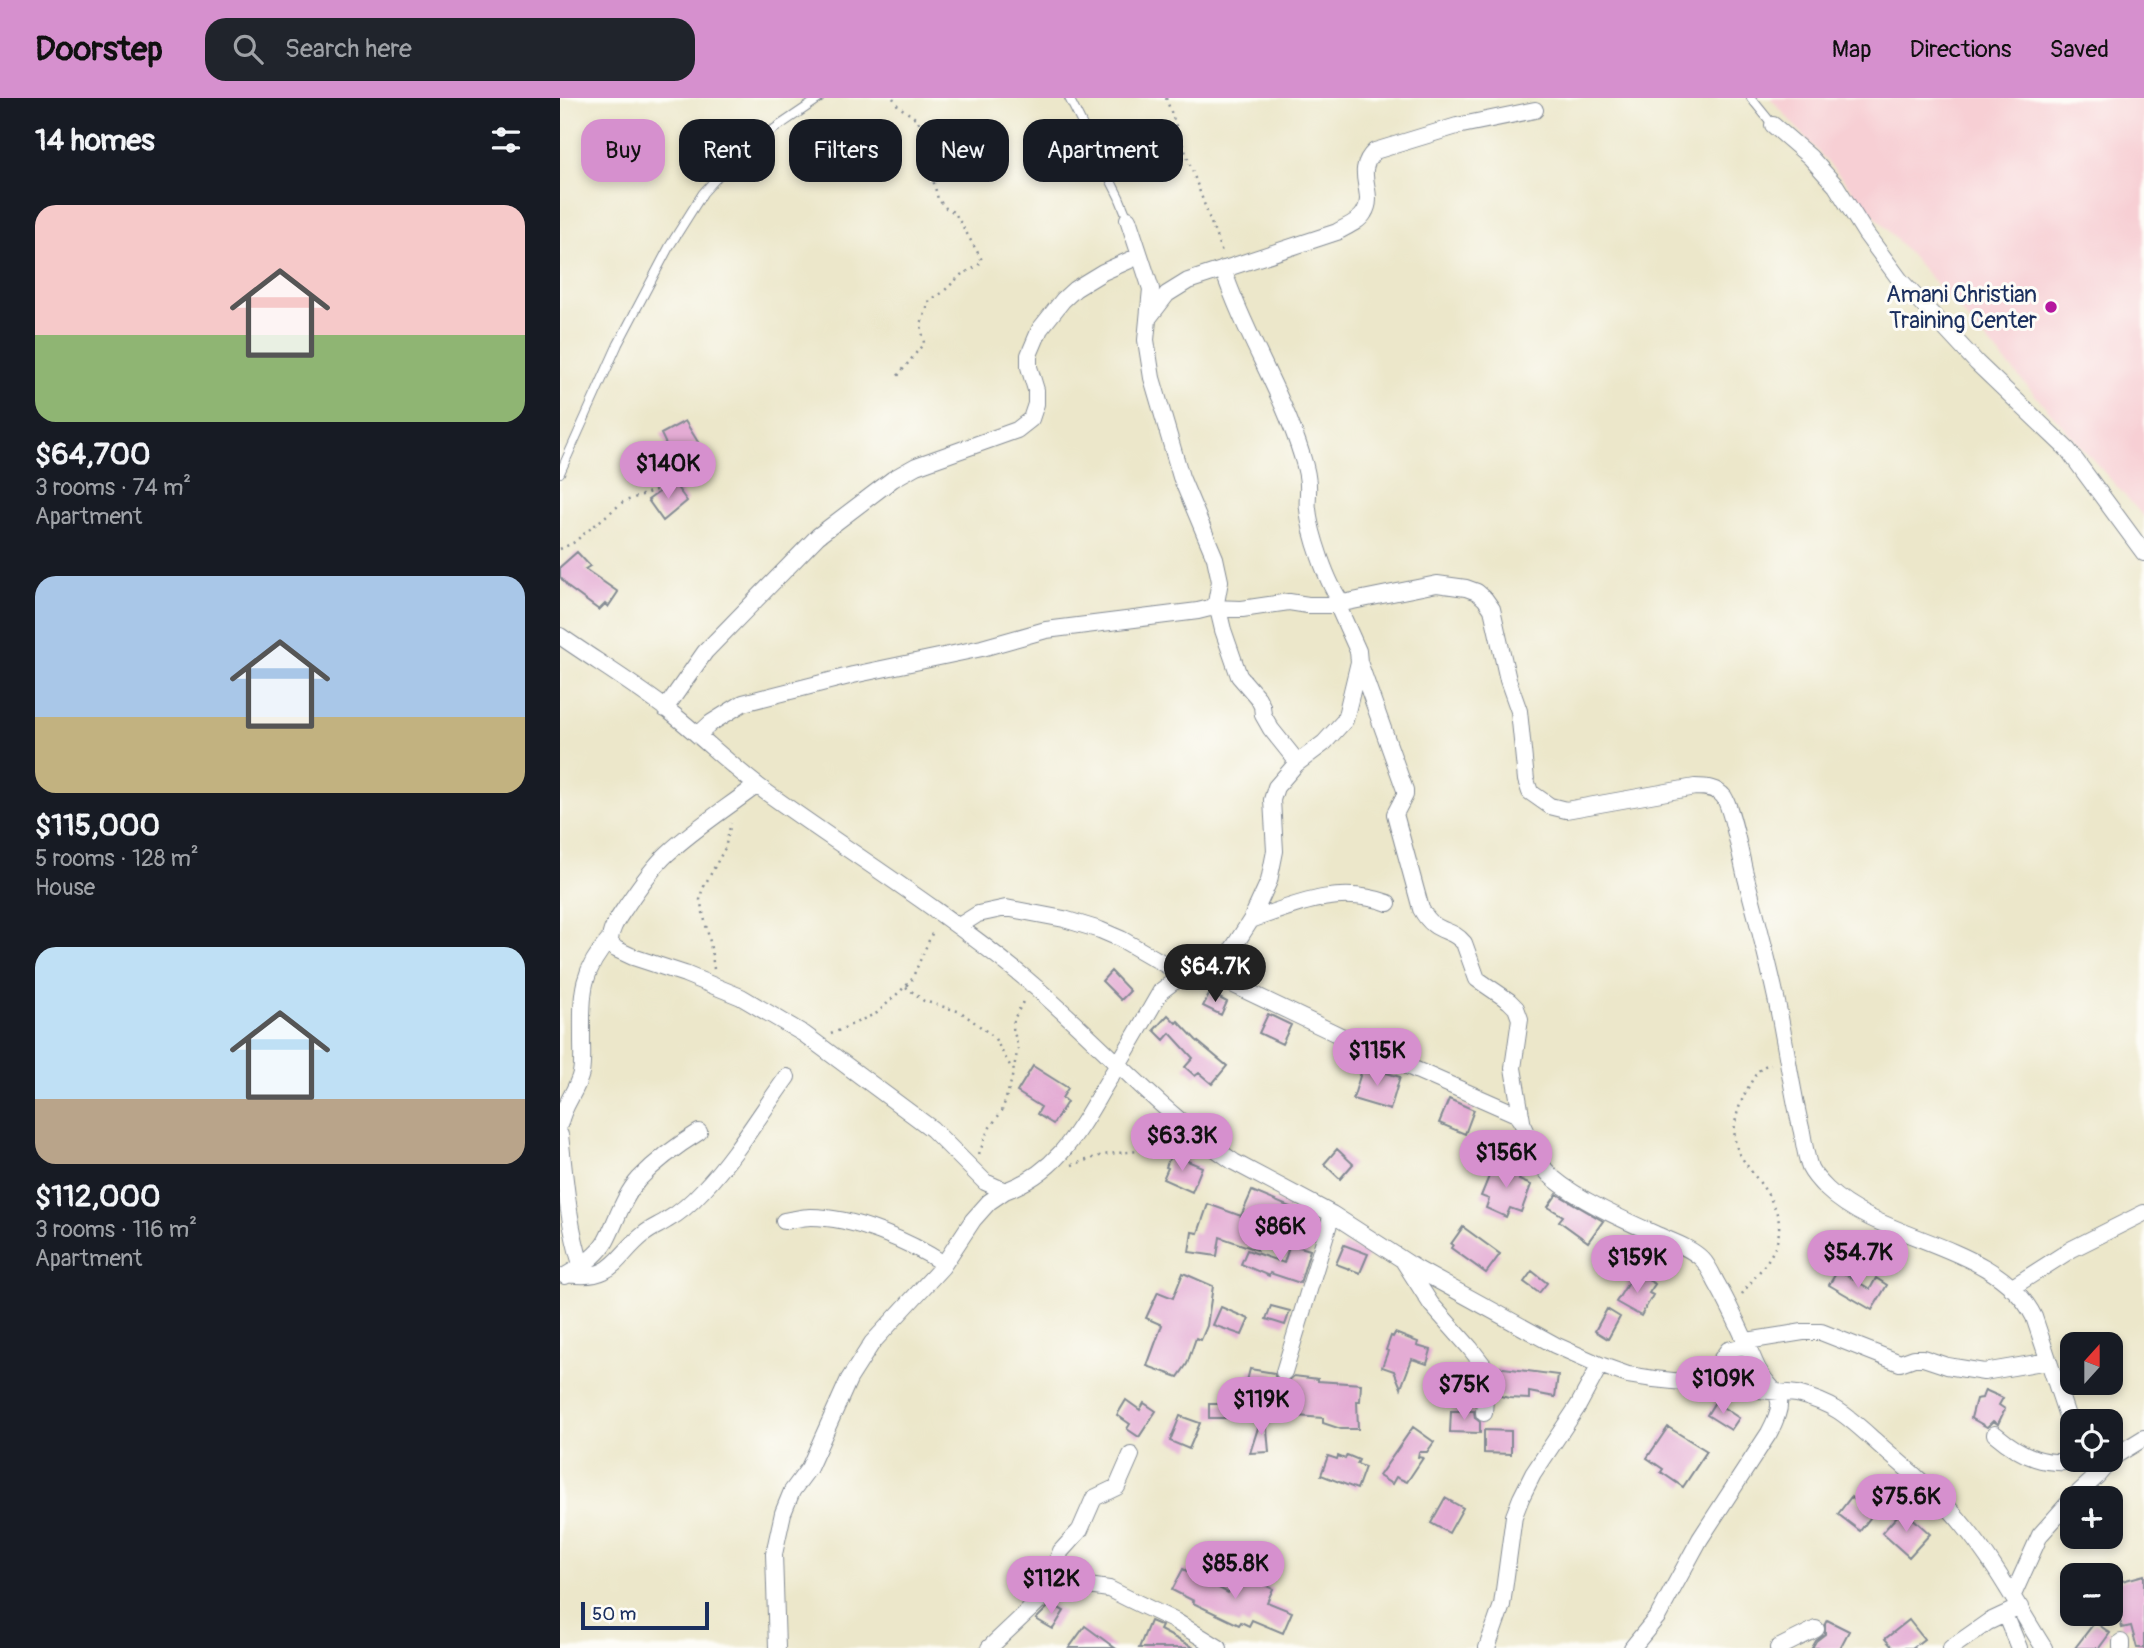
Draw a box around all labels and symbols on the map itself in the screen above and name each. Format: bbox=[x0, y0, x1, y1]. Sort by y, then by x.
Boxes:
place label: Amani Christian Training Center bbox=[1886, 280, 2037, 335]
marker: Amani Christian Training Center bbox=[2043, 299, 2059, 315]
pin: $140K bbox=[619, 442, 717, 501]
pin: $64.7K bbox=[1158, 944, 1272, 1004]
pin: $115K bbox=[1328, 1028, 1426, 1088]
pin: $63.3K bbox=[1125, 1114, 1239, 1173]
pin: $156K bbox=[1457, 1130, 1555, 1190]
pin: $86K bbox=[1239, 1204, 1321, 1264]
pin: $54.7K bbox=[1801, 1230, 1915, 1290]
pin: $159K bbox=[1588, 1236, 1686, 1295]
north arrow bbox=[2060, 1332, 2123, 1395]
pin: $109K bbox=[1674, 1356, 1772, 1416]
pin: $75K bbox=[1423, 1362, 1505, 1422]
pin: $119K bbox=[1212, 1378, 1310, 1437]
pin: $75.6K bbox=[1849, 1474, 1963, 1534]
pin: $85.8K bbox=[1178, 1542, 1292, 1601]
pin: $112K bbox=[1002, 1556, 1100, 1616]
scale bar bbox=[581, 1599, 709, 1631]

